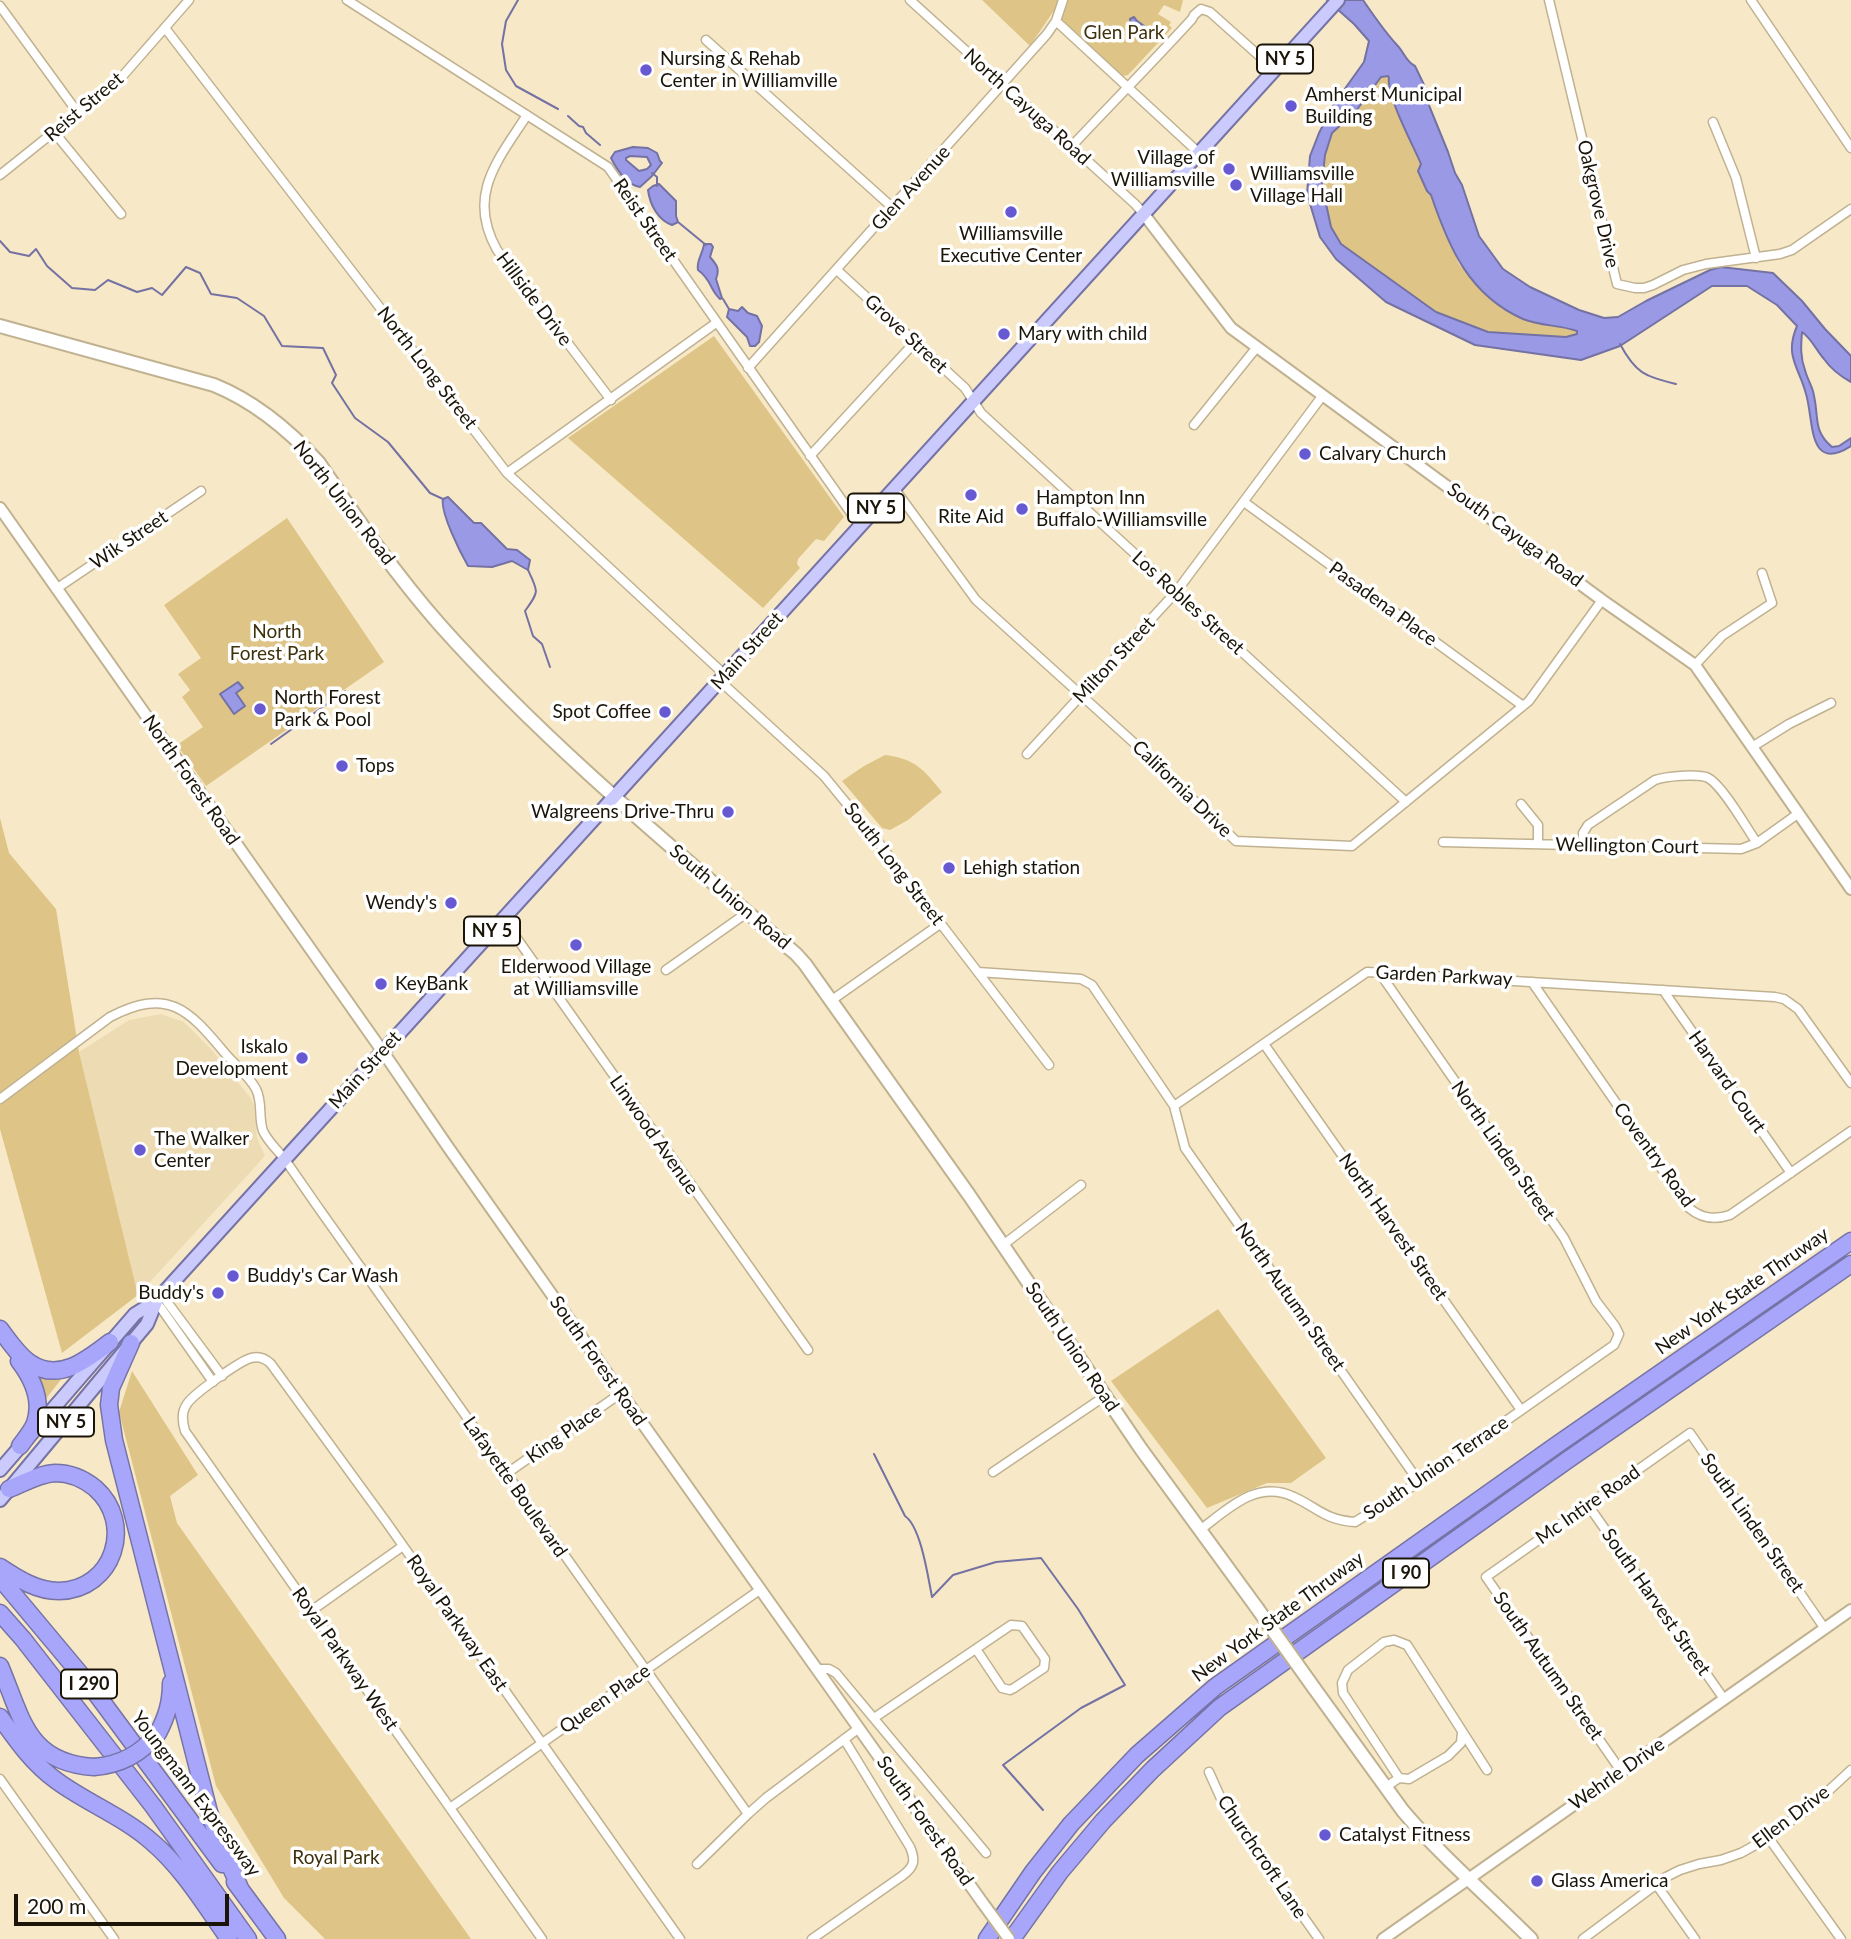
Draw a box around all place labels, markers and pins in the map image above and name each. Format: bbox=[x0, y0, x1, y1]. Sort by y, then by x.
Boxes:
place label: Nursing & Rehab Center in Williamville bbox=[660, 48, 838, 92]
marker: Nursing & Rehab Center in Williamville bbox=[638, 62, 654, 78]
place label: Amherst Municipal Building bbox=[1305, 84, 1462, 128]
marker: Amherst Municipal Building bbox=[1283, 98, 1299, 114]
place label: Village of Williamsville bbox=[1111, 147, 1215, 191]
marker: Village of Williamsville bbox=[1221, 161, 1237, 177]
place label: Williamsville Village Hall bbox=[1250, 163, 1354, 207]
marker: Williamsville Village Hall bbox=[1228, 177, 1244, 193]
marker: Williamsville Executive Center bbox=[1003, 204, 1019, 220]
place label: Williamsville Executive Center bbox=[940, 223, 1082, 267]
place label: Mary with child bbox=[1018, 323, 1147, 345]
marker: Mary with child bbox=[996, 326, 1012, 342]
place label: Calvary Church bbox=[1319, 443, 1446, 465]
marker: Calvary Church bbox=[1297, 446, 1313, 462]
marker: Rite Aid bbox=[963, 487, 979, 503]
place label: Hampton Inn Buffalo-Williamsville bbox=[1036, 487, 1207, 531]
marker: Hampton Inn Buffalo-Williamsville bbox=[1014, 501, 1030, 517]
place label: Rite Aid bbox=[938, 506, 1004, 528]
place label: North Forest Park & Pool bbox=[274, 687, 380, 731]
marker: North Forest Park & Pool bbox=[252, 701, 268, 717]
place label: Spot Coffee bbox=[553, 701, 651, 723]
marker: Spot Coffee bbox=[657, 704, 673, 720]
place label: Tops bbox=[356, 755, 395, 777]
marker: Tops bbox=[334, 758, 350, 774]
place label: Walgreens Drive-Thru bbox=[531, 801, 714, 823]
marker: Walgreens Drive-Thru bbox=[720, 804, 736, 820]
place label: Lehigh station bbox=[963, 857, 1080, 879]
marker: Lehigh station bbox=[941, 860, 957, 876]
place label: Wendy's bbox=[365, 892, 437, 914]
marker: Wendy's bbox=[443, 895, 459, 911]
marker: Elderwood Village at Williamsville bbox=[568, 937, 584, 953]
place label: Elderwood Village at Williamsville bbox=[501, 956, 651, 1000]
place label: KeyBank bbox=[395, 973, 468, 995]
marker: KeyBank bbox=[373, 976, 389, 992]
place label: Iskalo Development bbox=[175, 1036, 288, 1080]
marker: Iskalo Development bbox=[294, 1050, 310, 1066]
place label: The Walker Center bbox=[154, 1128, 249, 1172]
marker: The Walker Center bbox=[132, 1142, 148, 1158]
place label: Buddy's Car Wash bbox=[247, 1265, 398, 1287]
marker: Buddy's Car Wash bbox=[225, 1268, 241, 1284]
place label: Buddy's bbox=[138, 1282, 204, 1304]
marker: Buddy's bbox=[210, 1285, 226, 1301]
place label: Catalyst Fitness bbox=[1339, 1824, 1470, 1846]
marker: Catalyst Fitness bbox=[1317, 1827, 1333, 1843]
place label: Glass America bbox=[1551, 1870, 1669, 1892]
marker: Glass America bbox=[1529, 1873, 1545, 1889]

